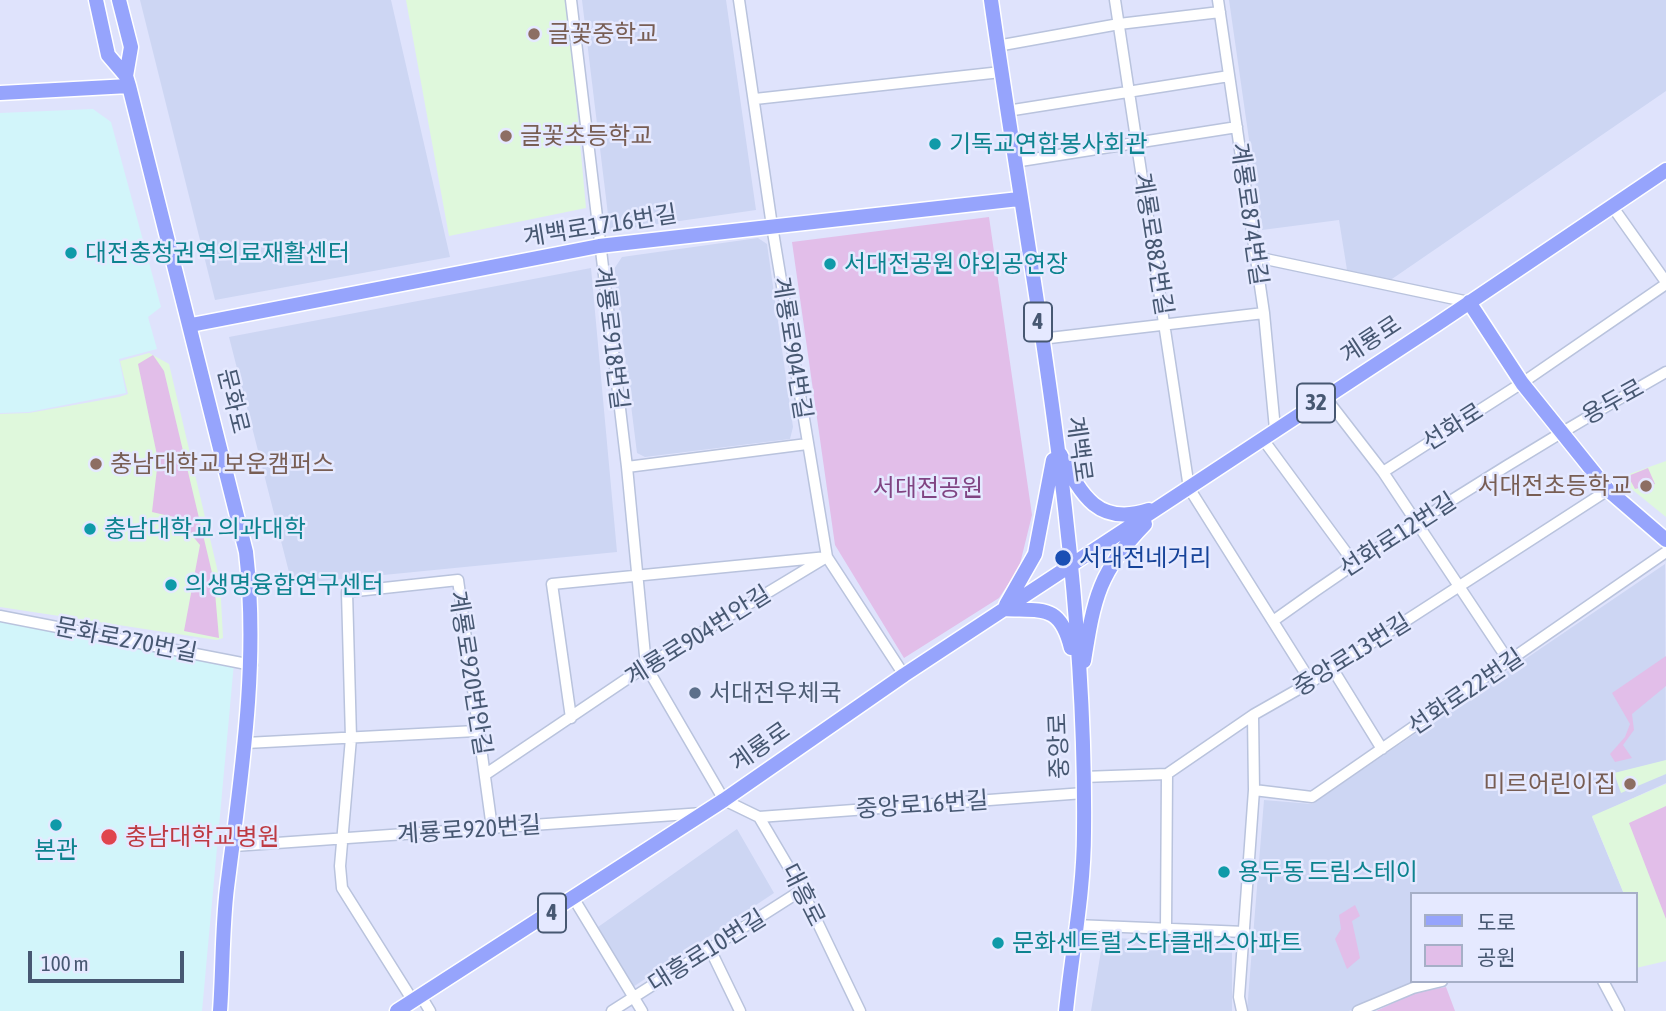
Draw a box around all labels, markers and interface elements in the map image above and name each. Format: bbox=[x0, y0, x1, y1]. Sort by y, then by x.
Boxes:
place label: 글꽃중학교 bbox=[548, 20, 658, 48]
marker: 글꽃중학교 bbox=[526, 26, 542, 42]
place label: 글꽃초등학교 bbox=[520, 122, 652, 150]
marker: 글꽃초등학교 bbox=[498, 128, 514, 144]
place label: 기독교연합봉사회관 bbox=[949, 130, 1148, 158]
marker: 기독교연합봉사회관 bbox=[927, 136, 943, 152]
street label: 계룡로874번길 bbox=[1225, 141, 1273, 287]
street label: 계룡로882번길 bbox=[1127, 171, 1179, 317]
street label: 계백로1716번길 bbox=[521, 200, 679, 252]
place label: 대전충청권역의료재활센터 bbox=[85, 239, 350, 267]
marker: 대전충청권역의료재활센터 bbox=[63, 245, 79, 261]
place label: 서대전공원 야외공연장 bbox=[844, 250, 1068, 278]
marker: 서대전공원 야외공연장 bbox=[822, 256, 838, 272]
street label: 계룡로918번길 bbox=[588, 265, 634, 411]
street label: 계룡로904번길 bbox=[766, 275, 818, 421]
road number: 4 bbox=[1024, 302, 1052, 342]
street label: 계룡로 bbox=[1335, 310, 1407, 370]
street label: 문화로 bbox=[211, 365, 255, 437]
street label: 용두로 bbox=[1577, 373, 1649, 431]
road number: 32 bbox=[1297, 384, 1335, 422]
street label: 선화로 bbox=[1417, 397, 1489, 457]
street label: 계백로 bbox=[1060, 414, 1098, 484]
place label: 충남대학교 보운캠퍼스 bbox=[110, 450, 334, 478]
marker: 충남대학교 보운캠퍼스 bbox=[88, 456, 104, 472]
place label: 서대전초등학교 bbox=[1477, 472, 1632, 500]
park label: 서대전공원 bbox=[873, 474, 983, 502]
marker: 서대전초등학교 bbox=[1638, 478, 1654, 494]
street label: 선화로12번길 bbox=[1334, 487, 1462, 583]
place label: 충남대학교 의과대학 bbox=[104, 515, 306, 543]
marker: 충남대학교 의과대학 bbox=[82, 521, 98, 537]
place label: 서대전네거리 bbox=[1079, 544, 1211, 572]
marker: 서대전네거리 bbox=[1053, 548, 1073, 568]
place label: 의생명융합연구센터 bbox=[185, 571, 384, 599]
marker: 의생명융합연구센터 bbox=[163, 577, 179, 593]
street label: 계룡로904번안길 bbox=[620, 580, 776, 692]
street label: 계룡로920번안길 bbox=[443, 589, 497, 757]
street label: 중앙로13번길 bbox=[1288, 608, 1416, 702]
street label: 문화로270번길 bbox=[52, 612, 200, 668]
street label: 선화로22번길 bbox=[1403, 643, 1529, 741]
place label: 서대전우체국 bbox=[709, 679, 841, 707]
marker: 서대전우체국 bbox=[687, 685, 703, 701]
street label: 중앙로 bbox=[1043, 712, 1075, 780]
street label: 계룡로 bbox=[725, 716, 795, 778]
place label: 미르어린이집 bbox=[1484, 770, 1616, 798]
marker: 미르어린이집 bbox=[1622, 776, 1638, 792]
street label: 중앙로16번길 bbox=[855, 786, 989, 824]
street label: 계룡로920번길 bbox=[396, 811, 542, 849]
marker: 본관 bbox=[48, 817, 64, 833]
place label: 충남대학교병원 bbox=[125, 823, 280, 851]
marker: 충남대학교병원 bbox=[99, 827, 119, 847]
place label: 본관 bbox=[34, 836, 78, 864]
place label: 용두동 드림스테이 bbox=[1238, 858, 1418, 886]
street label: 대흥로 bbox=[775, 859, 831, 931]
marker: 용두동 드림스테이 bbox=[1216, 864, 1232, 880]
legend bbox=[1410, 892, 1638, 983]
road number: 4 bbox=[538, 893, 566, 932]
street label: 대흥로10번길 bbox=[643, 904, 771, 998]
text: 도로 bbox=[1477, 910, 1516, 934]
place label: 문화센트럴 스타클래스아파트 bbox=[1012, 929, 1302, 957]
marker: 문화센트럴 스타클래스아파트 bbox=[990, 935, 1006, 951]
scale bar bbox=[32, 937, 187, 981]
text: 공원 bbox=[1477, 945, 1516, 969]
text: 100 m bbox=[41, 951, 89, 975]

